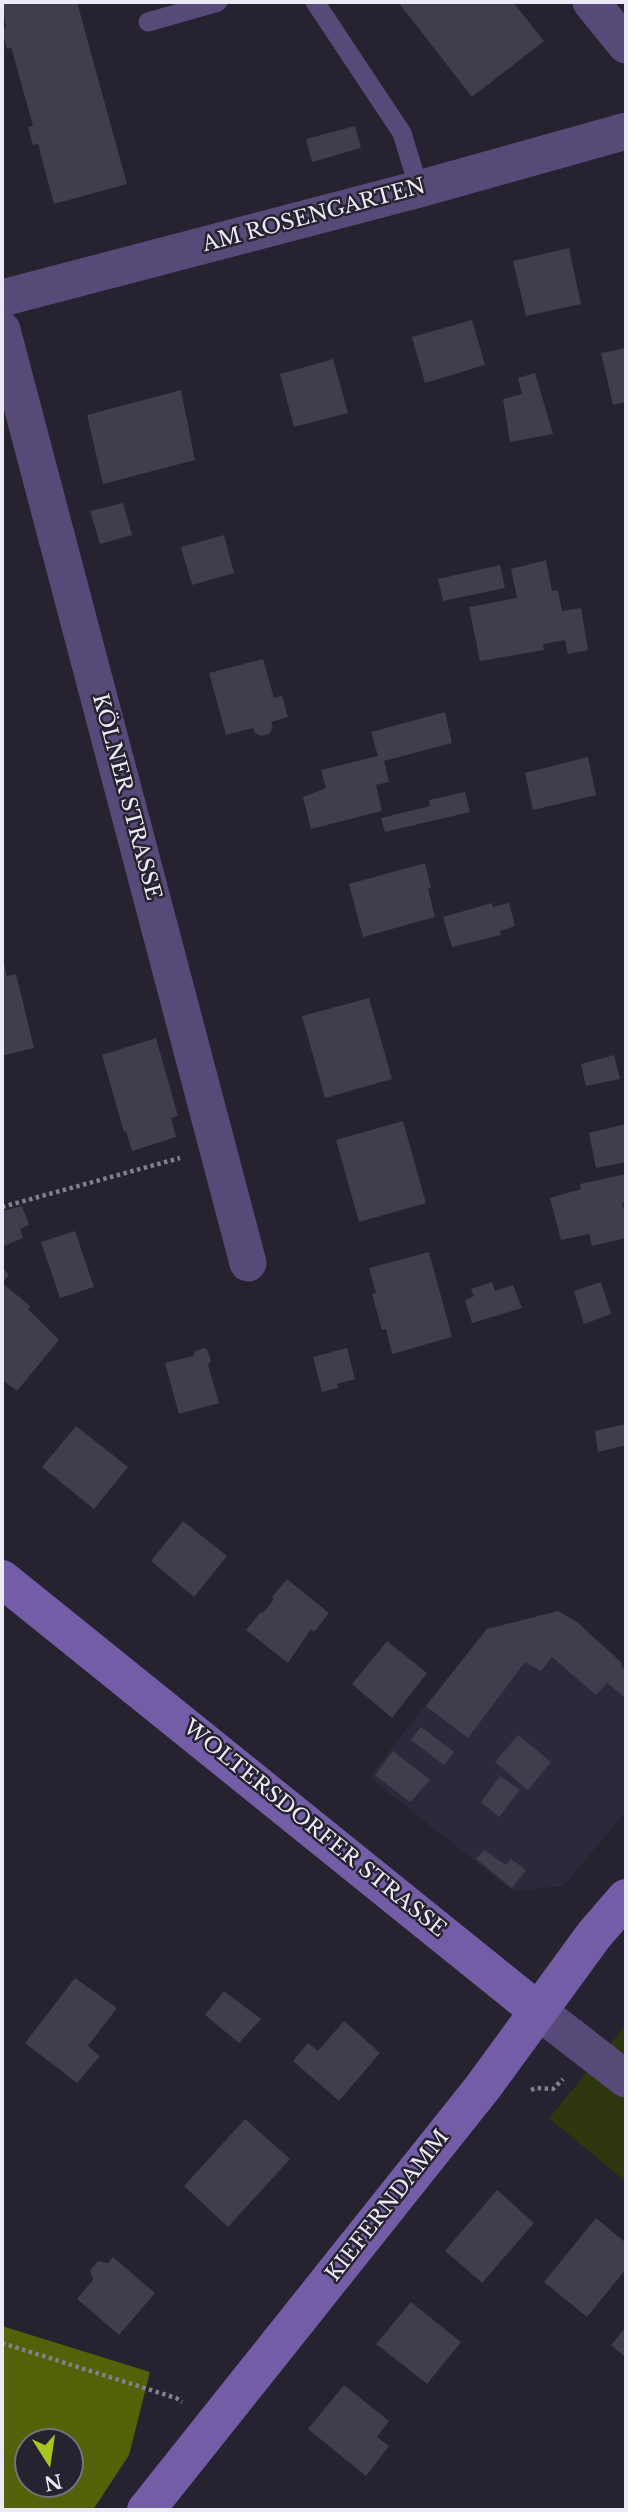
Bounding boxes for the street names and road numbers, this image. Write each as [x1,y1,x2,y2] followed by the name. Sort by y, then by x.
[200,174,428,258] street label: AM ROSENGARTEN
[86,691,166,903] street label: KÖLNER STRASSE
[178,1715,450,1943] street label: WOLTERSDORFER STRASSE
[321,2125,455,2287] street label: KIEFERNDAMM

